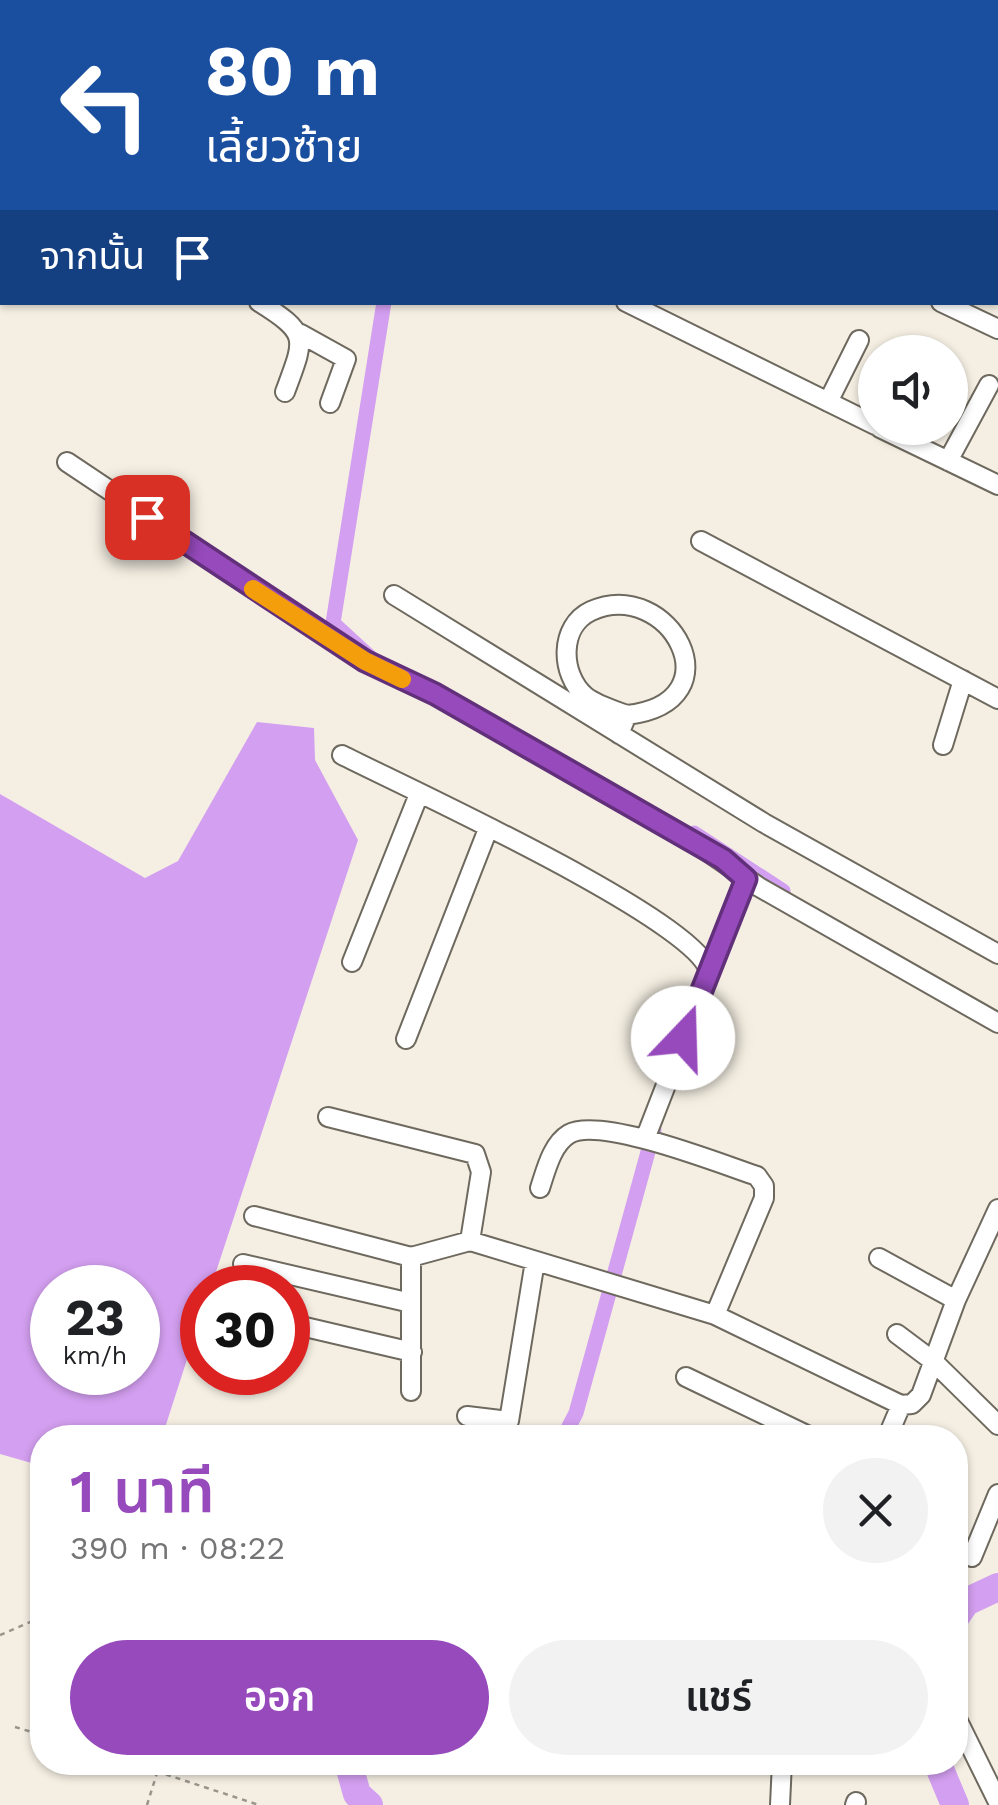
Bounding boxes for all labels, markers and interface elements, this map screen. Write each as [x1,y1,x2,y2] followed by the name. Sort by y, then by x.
[205,30,380,112] text: 80 m
[40,40,170,170] icon: left
[205,120,362,173] text: เลี้ยวซ้าย
[165,230,220,285] icon: arrive
[40,234,145,278] text: จากนั้น
[858,335,968,445] map controls
[858,335,968,445] button: sound
[105,475,190,560] pin
[120,490,175,545] icon: arrive
[631,986,735,1090] position arrow
[180,1265,310,1395] speed limit sign: 30
[65,1288,125,1347] text: 23
[63,1341,127,1370] text: km/h
[70,1456,215,1527] text: 1 นาที
[823,1458,928,1563] button: close
[70,1529,285,1567] text: 390 m · 08:22
[70,1640,489,1755] button: ออก
[509,1640,928,1755] button: แชร์

